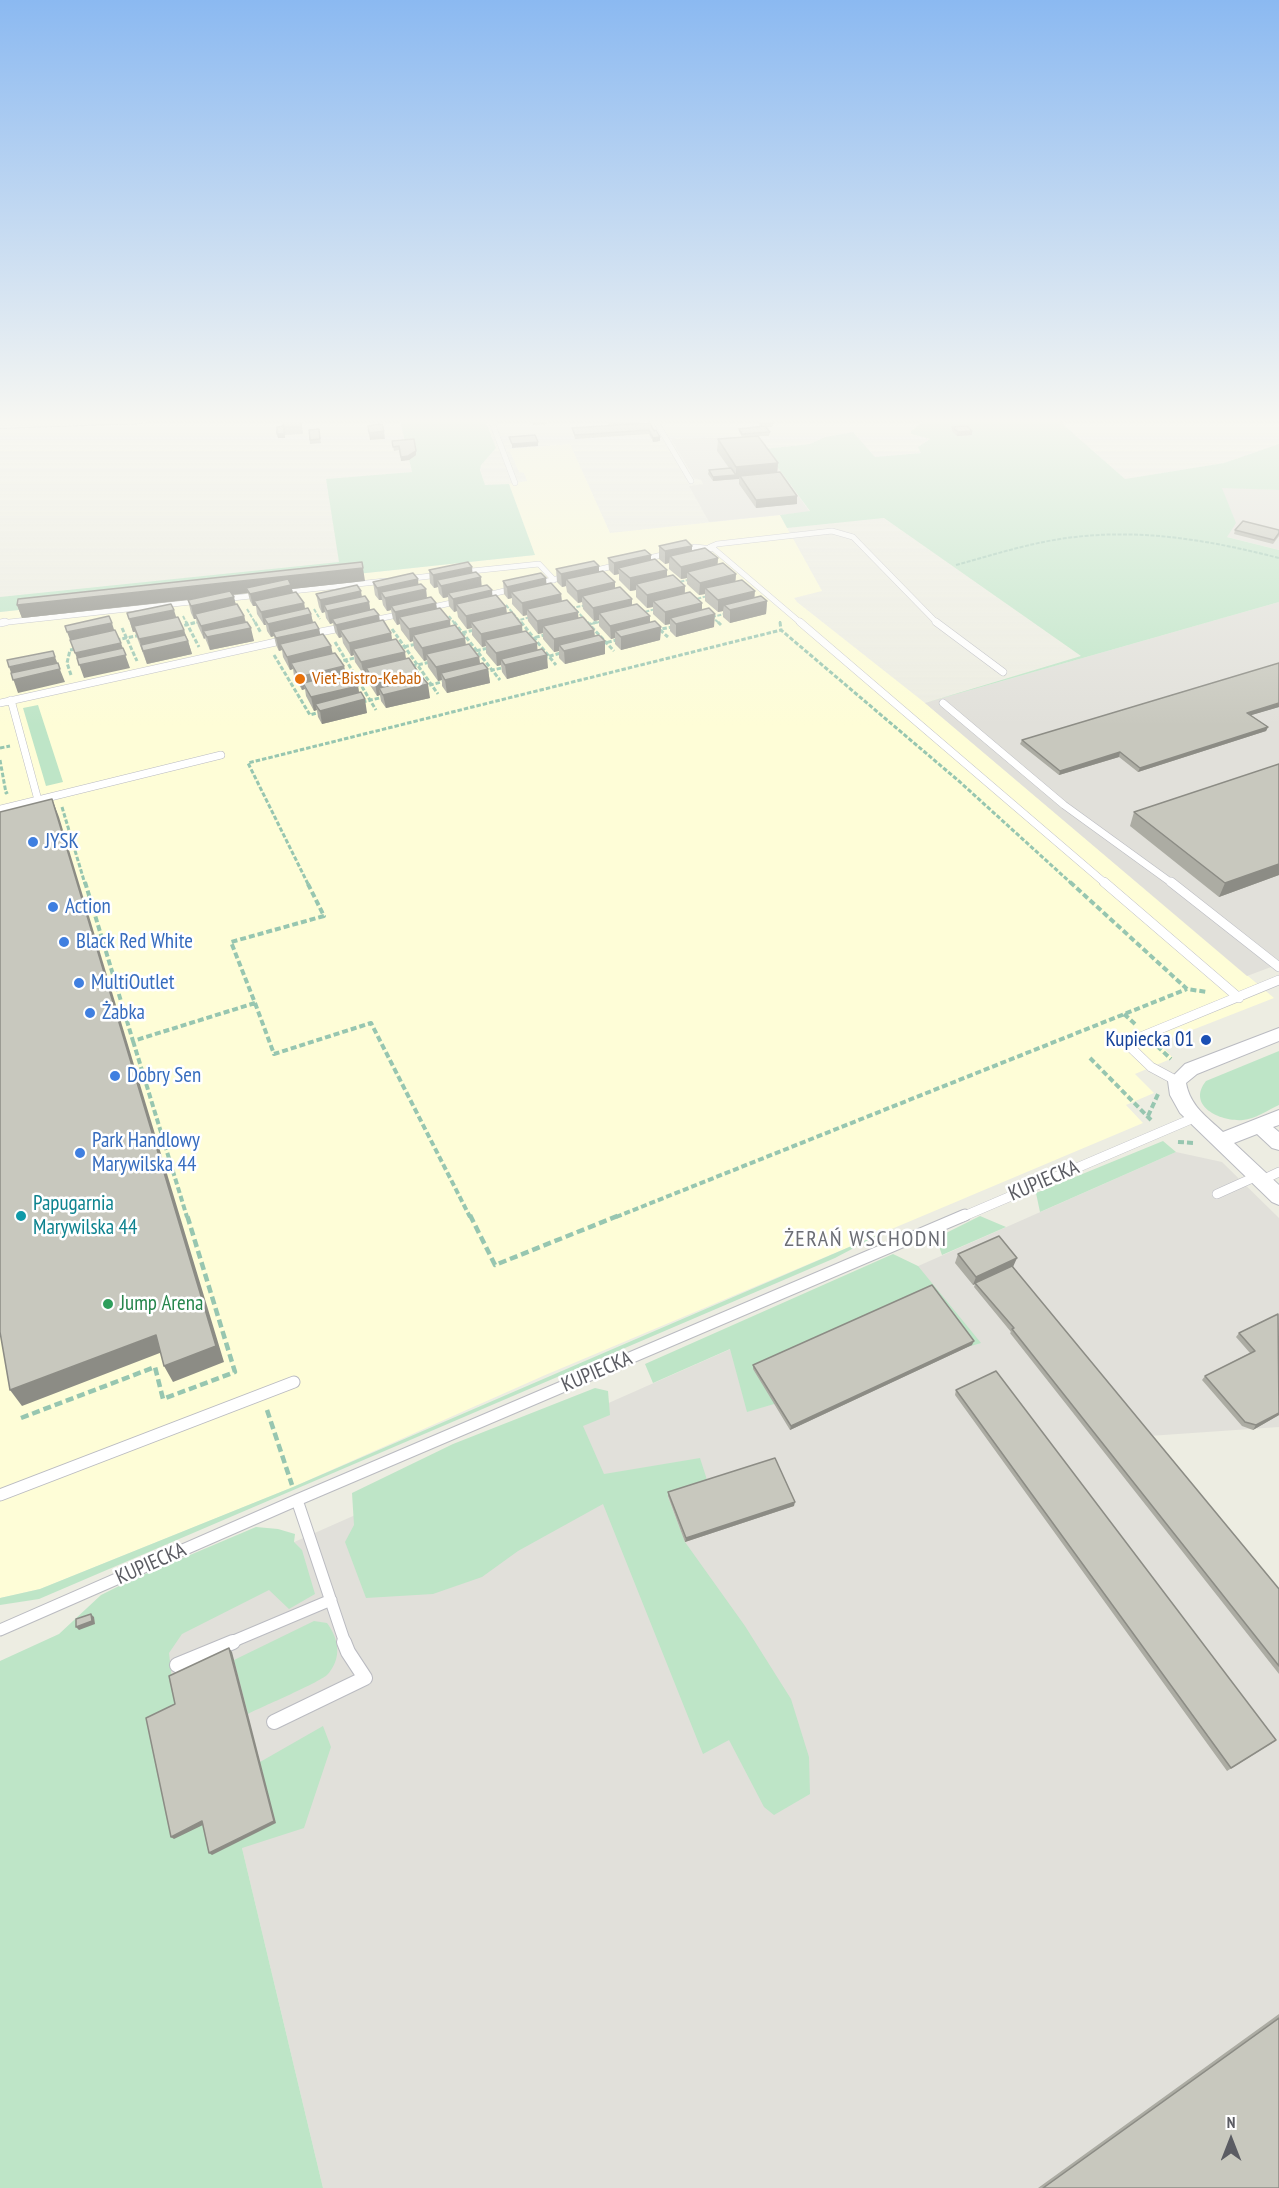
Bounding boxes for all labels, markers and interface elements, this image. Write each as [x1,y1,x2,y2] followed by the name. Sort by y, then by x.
[312,668,421,690] place label: Viet-Bistro-Kebab
[293,672,307,686] marker: Viet-Bistro-Kebab
[45,829,79,855] place label: JYSK
[26,835,40,849] marker: JYSK
[65,894,111,920] place label: Action
[46,900,60,914] marker: Action
[76,929,193,955] place label: Black Red White
[57,935,71,949] marker: Black Red White
[91,970,174,996] place label: MultiOutlet
[72,976,86,990] marker: MultiOutlet
[102,1000,145,1026] place label: Żabka
[83,1006,97,1020] marker: Żabka
[1105,1027,1194,1053] place label: Kupiecka 01
[1199,1033,1213,1047] marker: Kupiecka 01
[127,1063,201,1089] place label: Dobry Sen
[108,1069,122,1083] marker: Dobry Sen
[92,1128,200,1178] place label: Park Handlowy Marywilska 44
[73,1146,87,1160] marker: Park Handlowy Marywilska 44
[1005,1155,1083,1207] street label: KUPIECKA
[33,1191,137,1241] place label: Papugarnia Marywilska 44
[14,1209,28,1223] marker: Papugarnia Marywilska 44
[784,1227,948,1253] district label: ŻERAŃ WSCHODNI
[120,1291,203,1317] place label: Jump Arena
[101,1297,115,1311] marker: Jump Arena
[558,1346,636,1398] street label: KUPIECKA
[112,1537,190,1591] street label: KUPIECKA
[1201,2110,1261,2170] north arrow
[1227,2112,1235,2132] text: N

